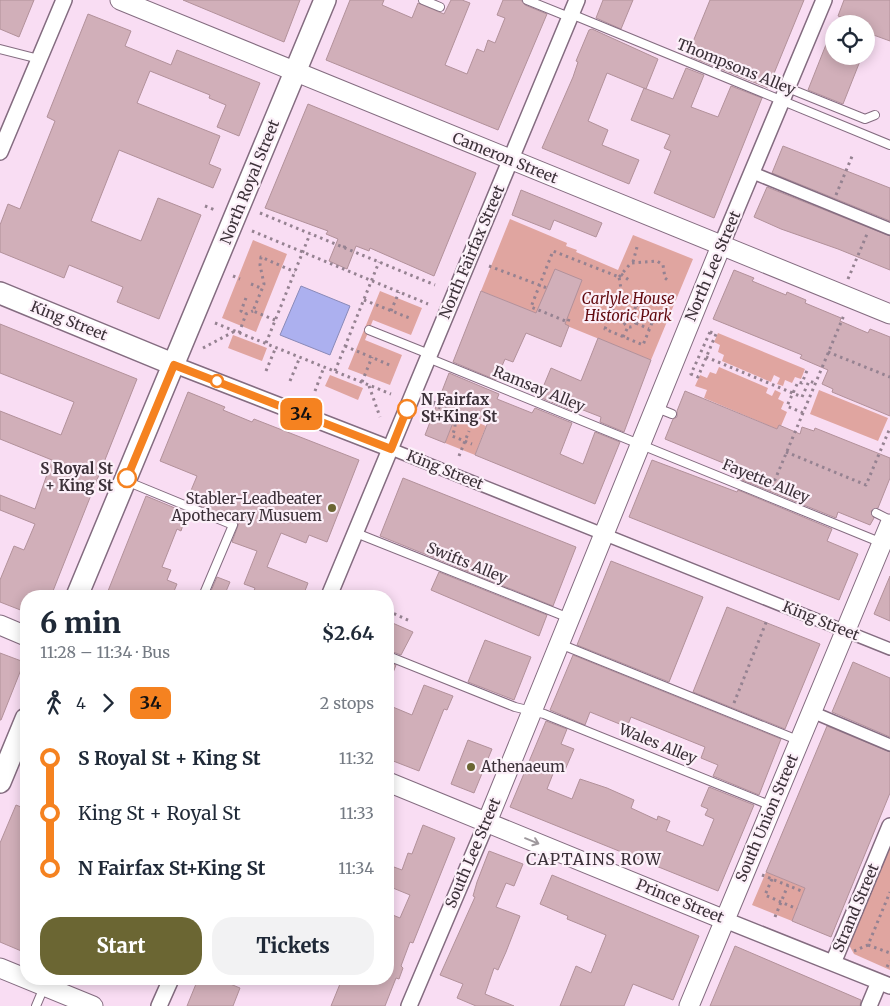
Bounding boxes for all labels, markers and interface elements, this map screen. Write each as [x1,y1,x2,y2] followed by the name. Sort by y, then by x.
[825,15,875,65] map controls
[825,15,875,65] button: locate
[674,34,799,99] street label: Thompsons Alley
[216,116,283,247] street label: North Royal Street
[450,128,561,187] street label: Cameron Street
[435,182,508,322] street label: North Fairfax Street
[681,208,744,324] street label: North Lee Street
[581,289,675,325] park label: Carlyle House Historic Park
[28,297,110,345] street label: King Street
[490,361,588,416] street label: Ramsay Alley
[210,374,224,388] unlabelled marker
[421,390,497,426] place label: N Fairfax St+King St
[278,398,324,430] line badge: 34
[397,399,417,419] marker: N Fairfax St+King St
[290,402,312,425] text: 34
[404,446,486,494] street label: King Street
[720,454,813,507] street label: Fayette Alley
[40,459,113,495] place label: S Royal St + King St
[117,468,137,488] marker: S Royal St + King St
[171,489,322,525] place label: Stabler-Leadbeater Apothecary Musuem
[326,502,338,514] marker: Stabler-Leadbeater Apothecary Musuem
[424,538,511,587] street label: Swifts Alley
[780,597,862,645] street label: King Street
[40,605,121,641] text: 6 min
[322,621,374,645] text: $2.64
[40,642,170,662] text: 11:28 – 11:34 · Bus
[40,689,68,717] icon: walk
[94,689,122,717] icon: forward
[140,691,161,714] text: 34
[76,693,86,713] text: 4
[320,693,374,713] text: 2 stops
[615,719,700,768] street label: Wales Alley
[78,746,261,770] text: S Royal St + King St
[339,748,374,768] text: 11:32
[731,751,802,885] street label: South Union Street
[480,757,565,776] place label: Athenaeum
[465,761,477,773] marker: Athenaeum
[441,795,504,911] street label: South Lee Street
[78,801,241,825] text: King St + Royal St
[339,803,374,823] text: 11:33
[524,836,539,846] one-way arrow
[526,849,662,869] district label: CAPTAINS ROW
[78,856,265,880] text: N Fairfax St+King St
[338,858,374,878] text: 11:34
[828,860,883,955] street label: Strand Street
[634,874,727,927] street label: Prince Street
[40,917,202,975] button: Start
[212,917,374,975] button: Tickets

